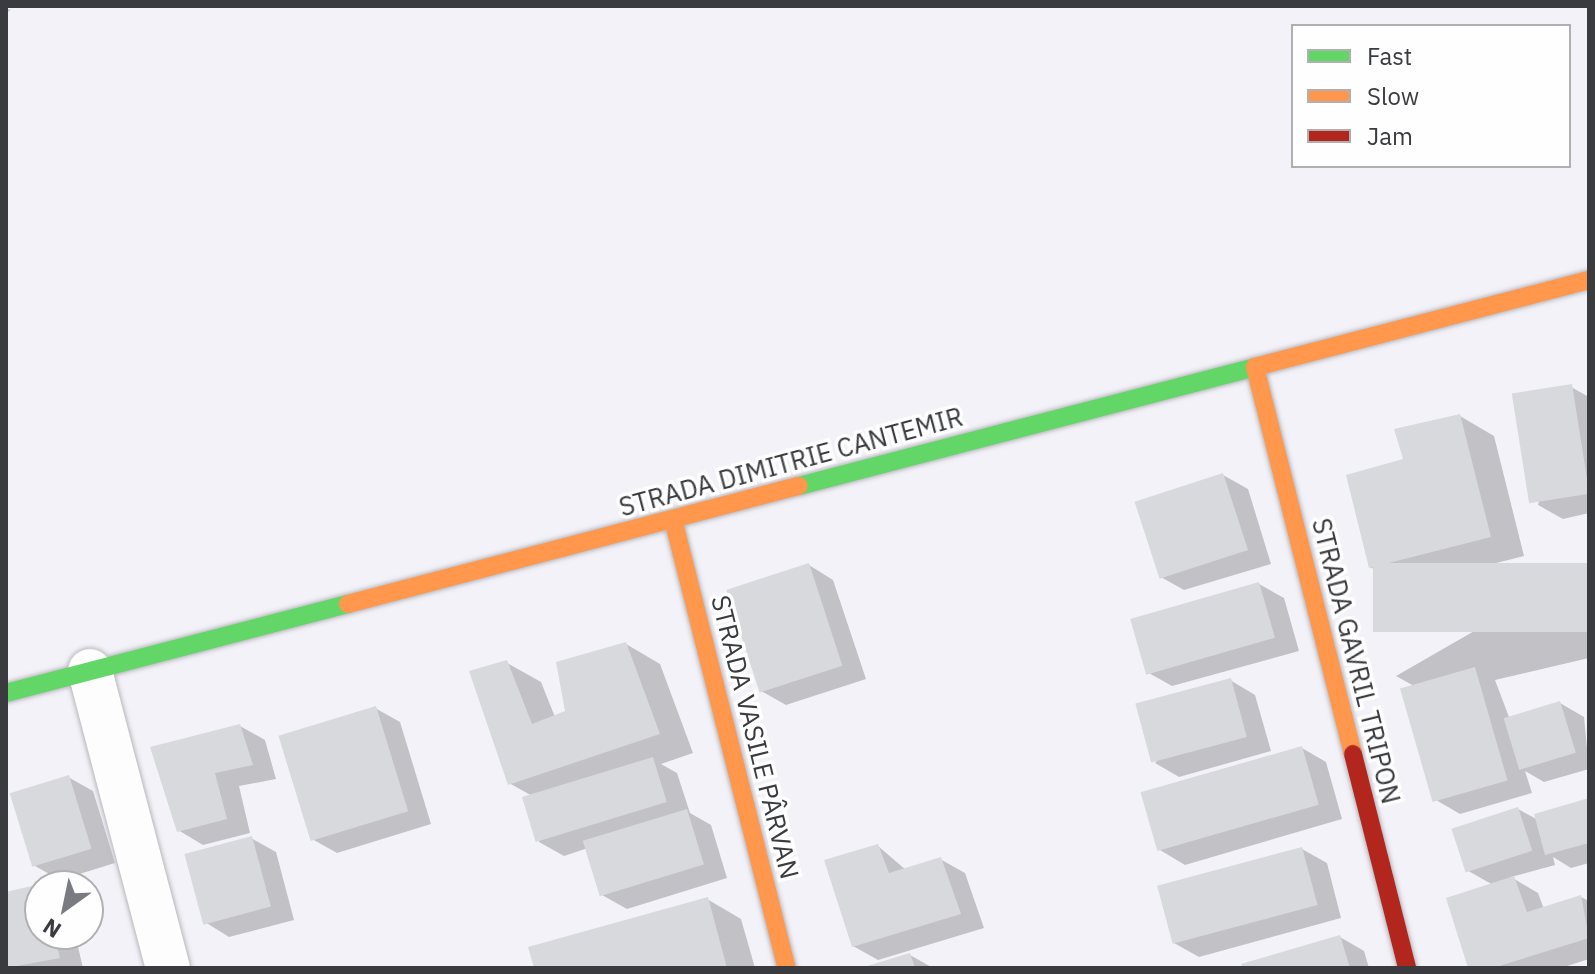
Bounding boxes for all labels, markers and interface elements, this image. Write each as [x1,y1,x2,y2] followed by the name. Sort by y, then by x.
[1291,24,1571,168] legend
[1367,40,1412,72] text: Fast
[1367,80,1419,112] text: Slow
[1367,120,1413,152] text: Jam
[616,401,966,523] street label: STRADA DIMITRIE CANTEMIR
[1305,515,1407,807] street label: STRADA GAVRIL TRIPON
[705,592,805,882] street label: STRADA VASILE PÂRVAN
[24,870,104,950] north arrow
[37,912,66,945] text: N

